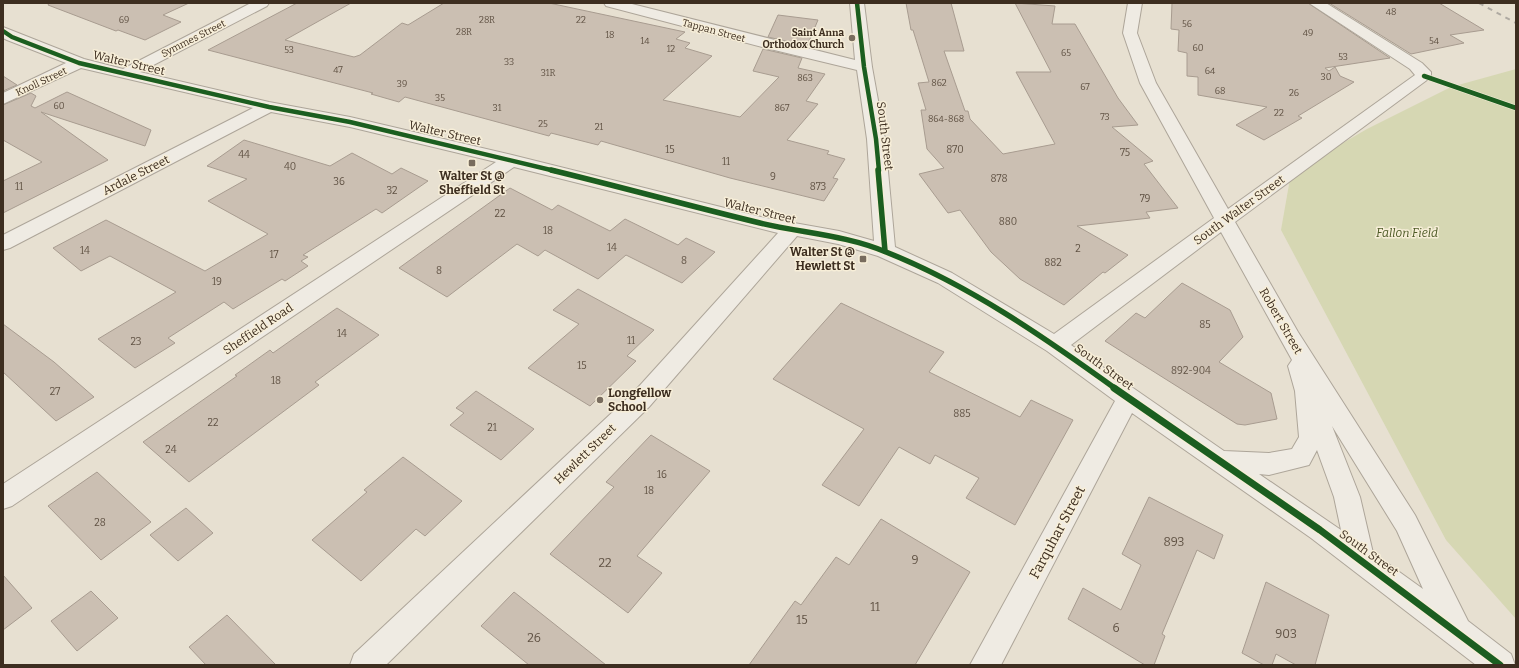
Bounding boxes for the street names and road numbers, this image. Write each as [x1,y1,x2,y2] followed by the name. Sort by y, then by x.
[159,17,228,60] street label: Symmes Street
[681,17,747,45] street label: Tappan Street
[92,48,167,78] street label: Walter Street
[14,65,69,99] street label: Knoll Street
[874,101,896,172] street label: South Street
[408,118,483,148] street label: Walter Street
[100,152,172,198] street label: Ardale Street
[1191,172,1288,248] street label: South Walter Street
[723,195,798,227] street label: Walter Street
[1256,285,1306,357] street label: Robert Street
[220,300,296,358] street label: Sheffield Road
[1072,341,1137,393] street label: South Street
[551,421,619,487] street label: Hewlett Street
[1026,483,1089,582] street label: Farquhar Street
[1337,527,1402,579] street label: South Street

